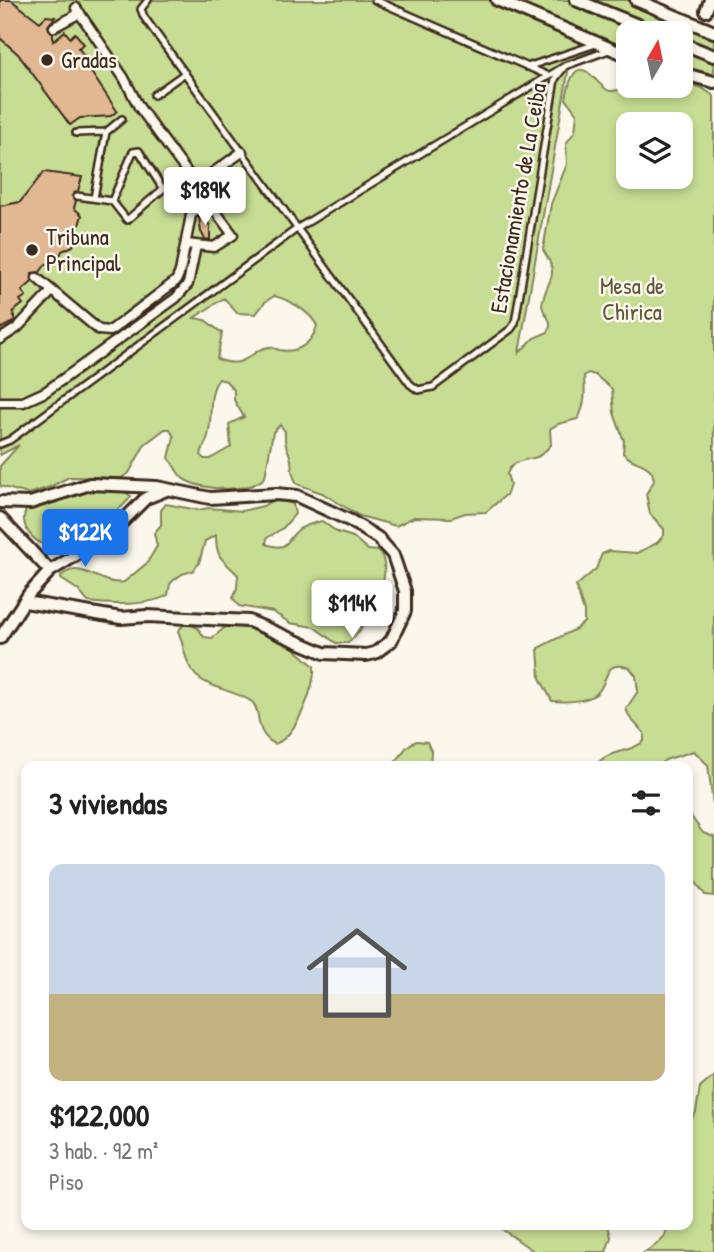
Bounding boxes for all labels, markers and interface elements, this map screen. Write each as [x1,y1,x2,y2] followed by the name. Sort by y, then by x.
[616,21,693,98] north arrow
[616,21,693,189] map controls
[61,44,117,75] place label: Gradas
[39,52,55,68] marker: Gradas
[482,80,553,315] street label: Estacionamiento de La Ceiba
[616,112,693,189] button: layers
[156,168,254,227] pin: $189K
[180,174,230,205] text: $189K
[46,221,121,278] place label: Tribuna Principal
[24,242,40,258] marker: Tribuna Principal
[600,270,664,327] park label: Mesa de Chirica
[36,510,134,569] pin: $122K
[58,516,112,547] text: $122K
[303,580,401,640] pin: $114K
[327,587,377,618] text: $114K
[49,783,167,823] text: 3 viviendas
[627,784,665,822] icon: filters
[294,910,420,1036] icon: home
[49,1095,150,1135] text: $122,000
[49,1135,158,1166] text: 3 hab. · 92 m²
[49,1166,83,1197] text: Piso

